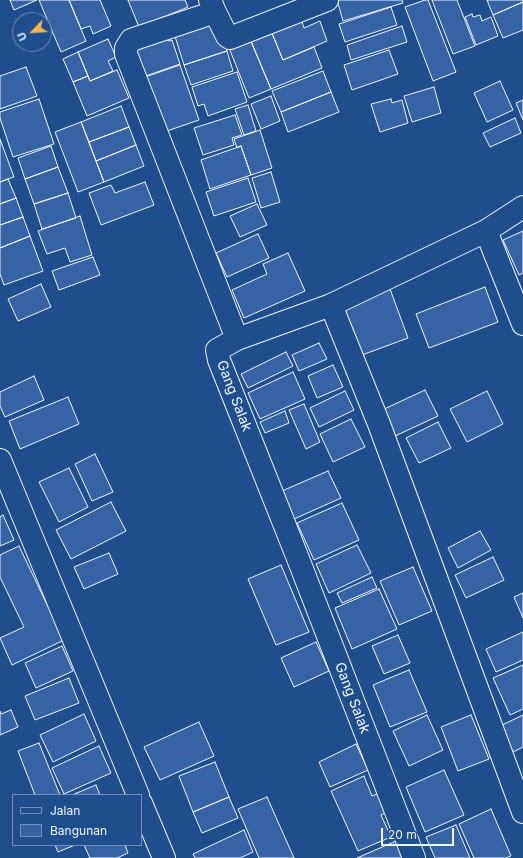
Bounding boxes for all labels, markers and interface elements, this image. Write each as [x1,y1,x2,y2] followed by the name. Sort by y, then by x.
[12,12,52,52] north arrow
[14,30,30,43] text: U
[213,358,255,434] street label: Gang Salak
[331,660,373,736] street label: Gang Salak
[12,794,142,846] legend
[50,803,80,818] text: Jalan
[383,820,456,846] scale bar
[50,823,107,838] text: Bangunan
[388,827,417,842] text: 20 m

